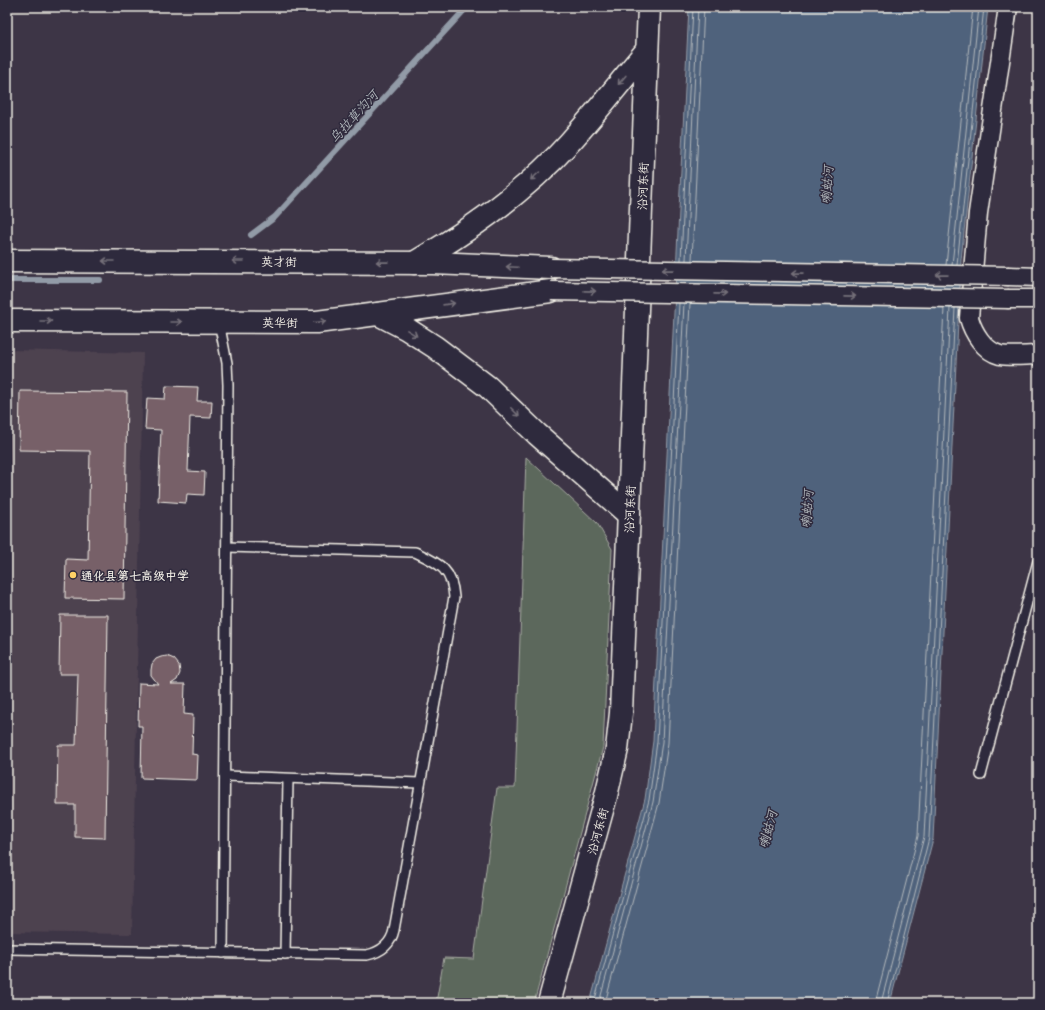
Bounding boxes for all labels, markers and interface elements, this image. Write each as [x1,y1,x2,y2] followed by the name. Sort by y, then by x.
[618,74,627,85] one-way arrow
[325,85,382,146] water label: 乌拉草沟河
[633,162,651,210] street label: 沿河东街
[816,163,836,205] water label: 喇蛄河
[530,172,541,181] one-way arrow
[261,253,297,269] street label: 英才街
[102,257,115,265] one-way arrow
[232,257,245,265] one-way arrow
[376,258,389,266] one-way arrow
[506,263,519,270] one-way arrow
[662,266,675,274] one-way arrow
[792,269,805,277] one-way arrow
[936,271,949,279] one-way arrow
[583,287,596,295] one-way arrow
[713,290,726,297] one-way arrow
[843,292,856,300] one-way arrow
[442,300,455,308] one-way arrow
[262,314,298,330] street label: 英华街
[39,317,52,325] one-way arrow
[169,318,182,326] one-way arrow
[313,318,326,325] one-way arrow
[406,329,418,337] one-way arrow
[510,407,520,416] one-way arrow
[620,485,638,533] street label: 沿河东街
[796,487,816,529] water label: 喇蛄河
[81,567,189,583] place label: 通化县第七高级中学
[68,570,78,580] marker: 通化县第七高级中学
[583,806,611,856] street label: 沿河东街
[754,806,780,850] water label: 喇蛄河

